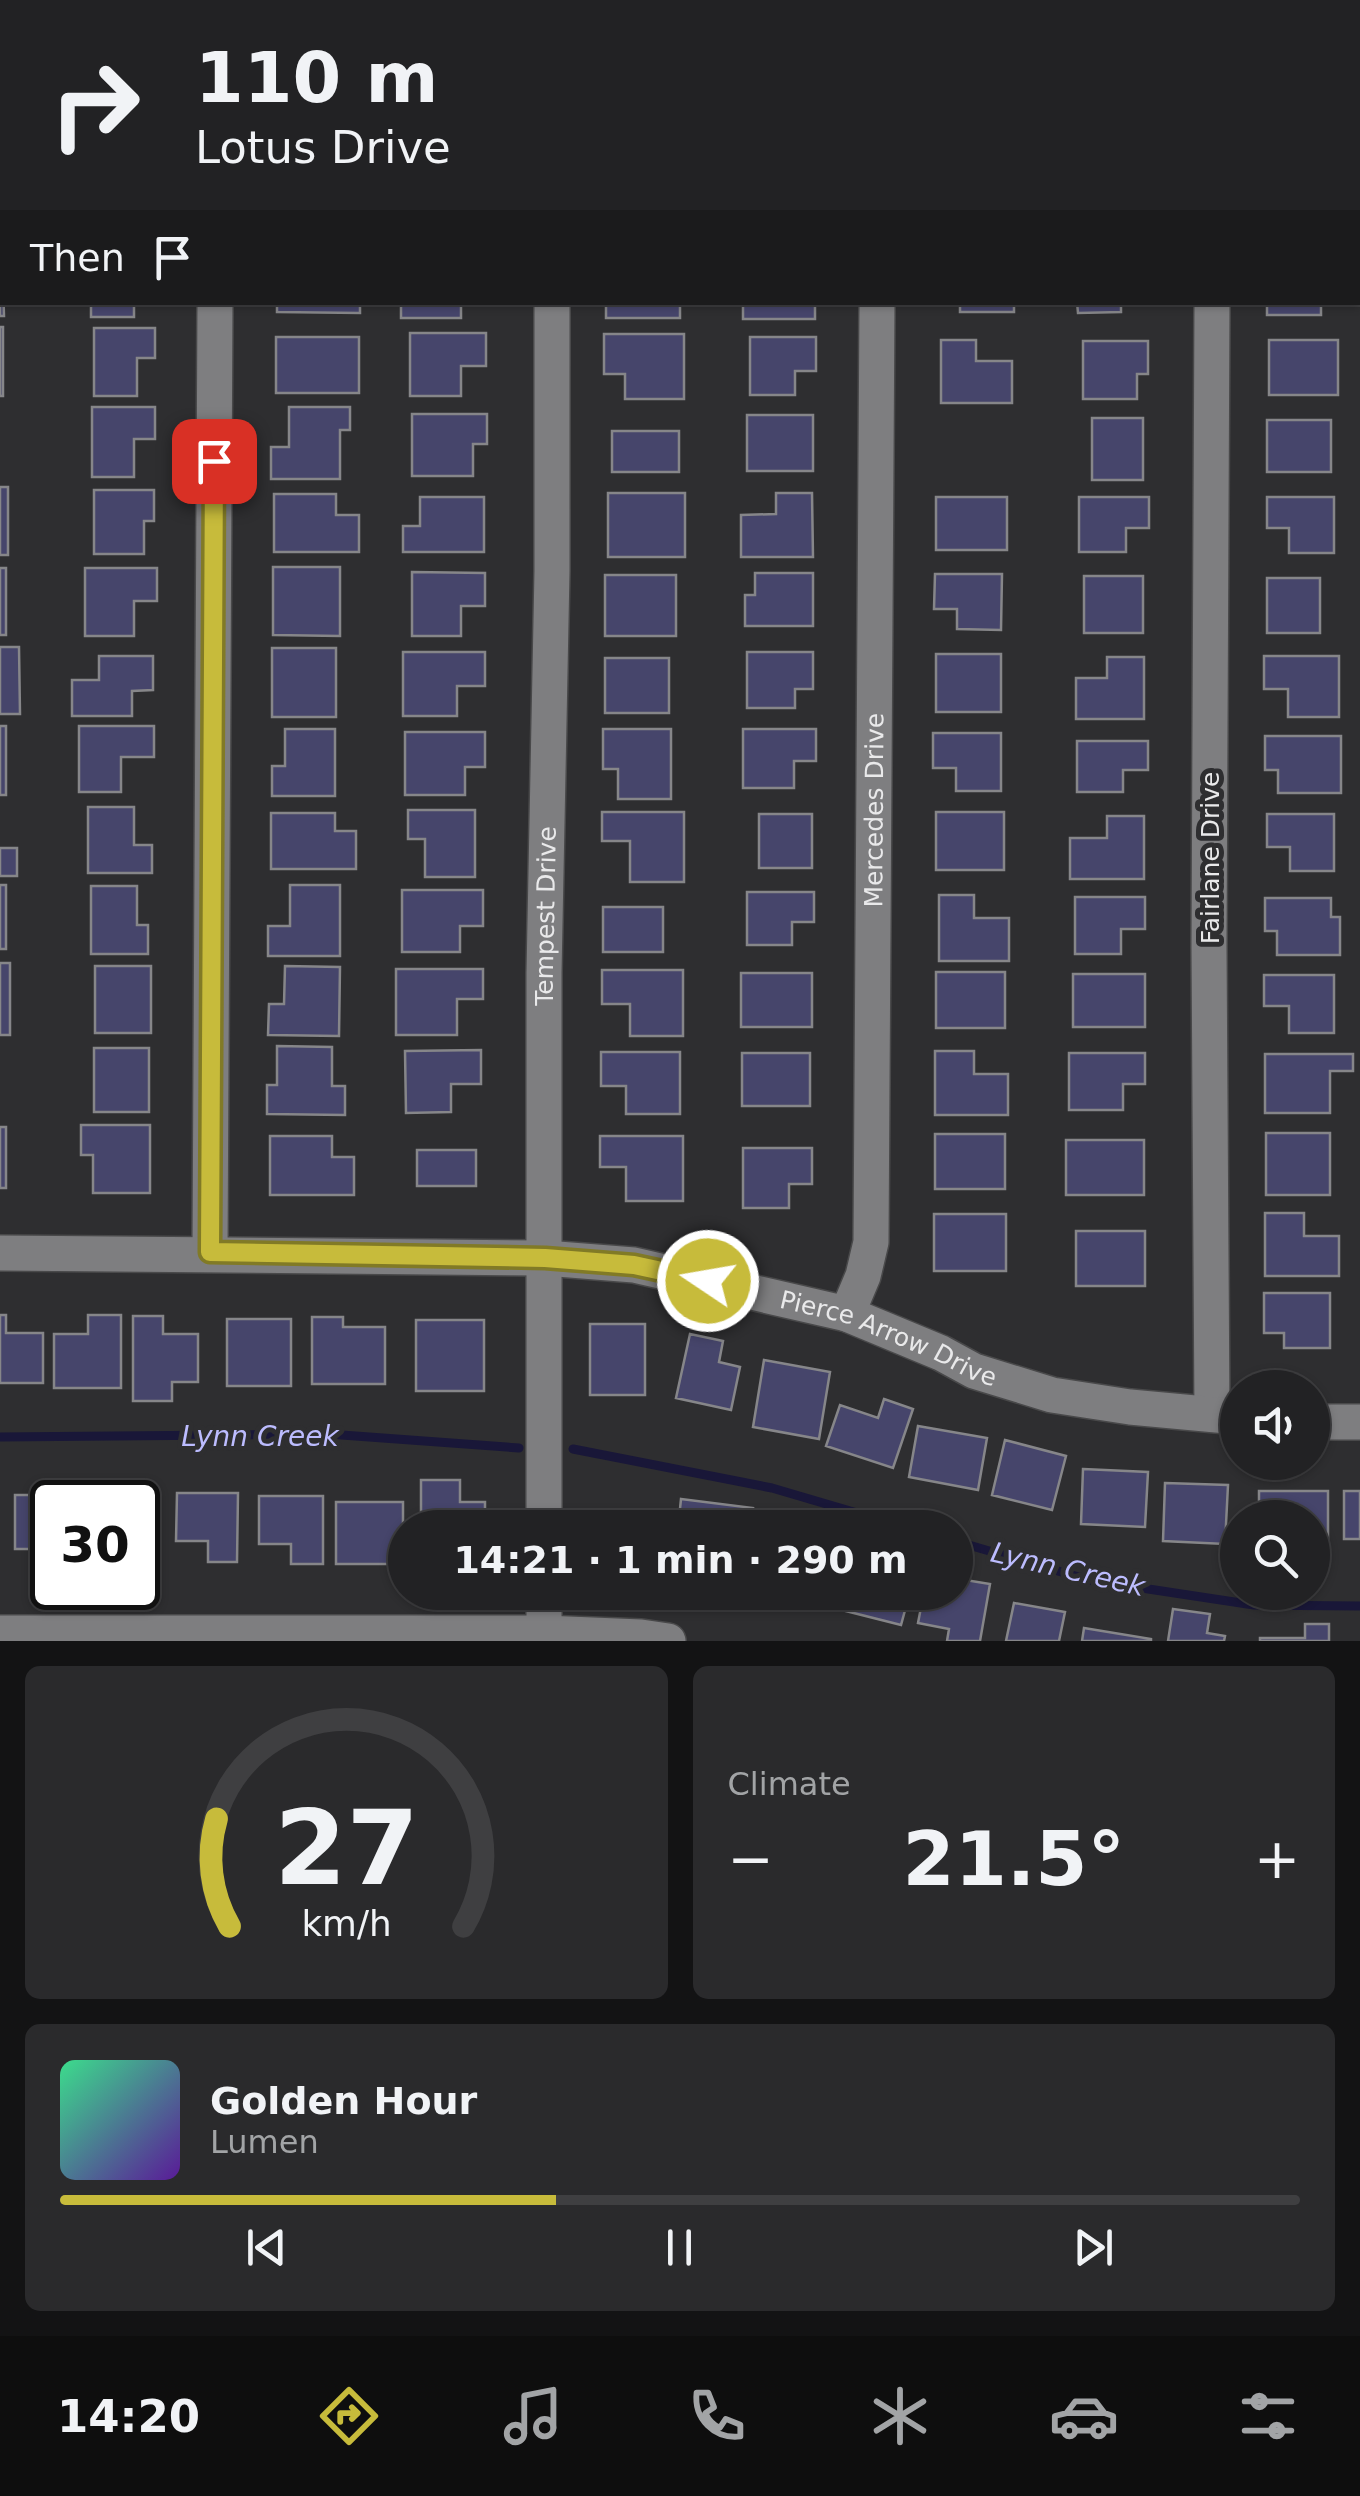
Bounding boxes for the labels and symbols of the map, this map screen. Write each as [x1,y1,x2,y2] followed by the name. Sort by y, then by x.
[172,419,257,504] pin
[859,713,889,908] street label: Mercedes Drive
[1196,772,1225,944] street label: Fairlane Drive
[530,826,562,1007] street label: Tempest Drive
[656,1229,760,1333] position arrow
[777,1285,1000,1392] street label: Pierce Arrow Drive
[181,1420,340,1453] water label: Lynn Creek
[30,1480,160,1610] speed limit sign: 30
[988,1536,1150,1604] water label: Lynn Creek

